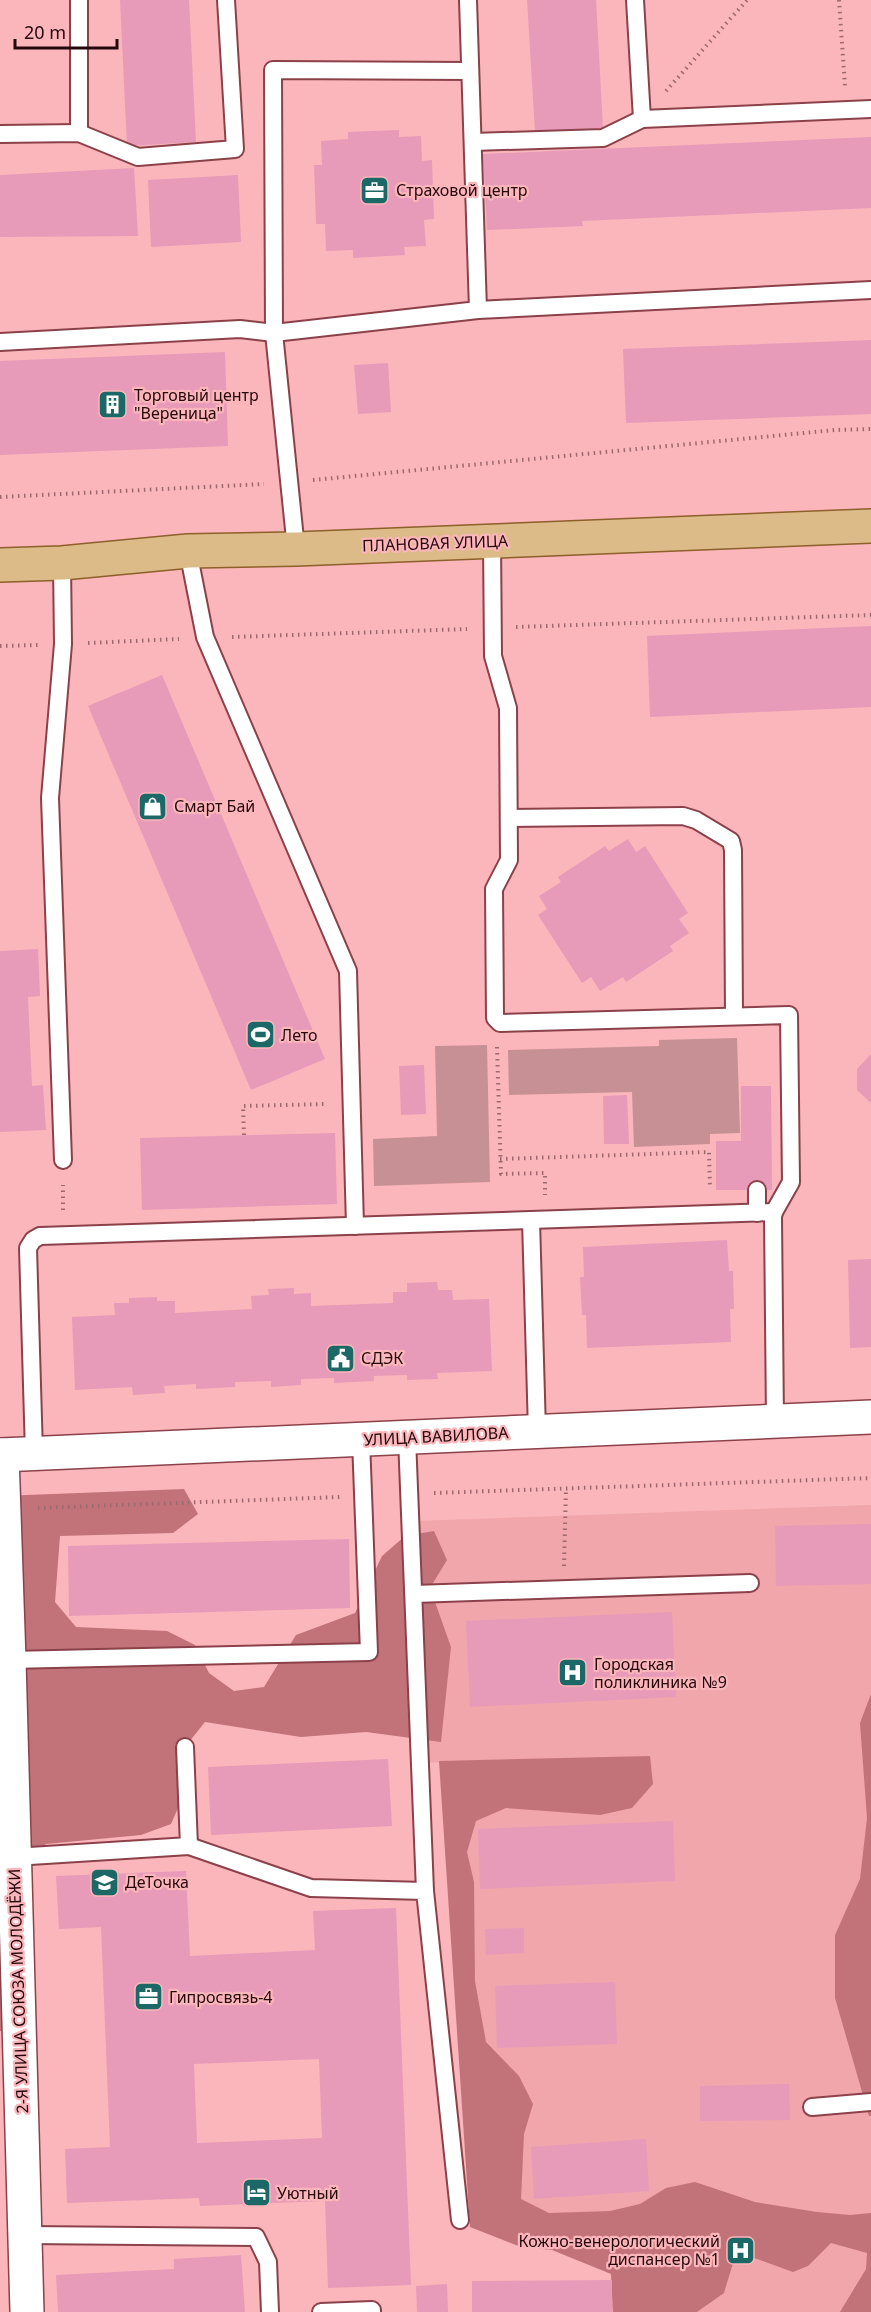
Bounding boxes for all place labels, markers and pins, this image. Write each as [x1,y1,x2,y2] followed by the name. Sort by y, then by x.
[359,174,391,206] office icon: Страховой центр
[396,179,528,201] place label: Страховой центр
[134,384,259,424] place label: Торговый центр "Вереница"
[97,388,129,420] building icon: Торговый центр "Вереница"
[137,790,169,822] shop icon: Смарт Бай
[174,795,255,817] place label: Смарт Бай
[244,1019,276,1051] sports icon: Лето
[281,1024,318,1046] place label: Лето
[324,1342,356,1374] public building icon: СДЭК
[361,1347,403,1369] place label: СДЭК
[594,1653,727,1693] place label: Городская поликлиника №9
[557,1657,589,1689] hospital icon: Городская поликлиника №9
[88,1866,120,1898] school or university icon: ДеТочка
[125,1871,189,1893] place label: ДеТочка
[132,1981,164,2013] office icon: Гипросвязь-4
[169,1986,273,2008] place label: Гипросвязь-4
[240,2177,272,2209] hotel icon: Уютный
[277,2182,339,2204] place label: Уютный
[518,2230,720,2270] place label: Кожно-венерологический диспансер №1
[725,2234,757,2266] hospital icon: Кожно-венерологический диспансер №1

